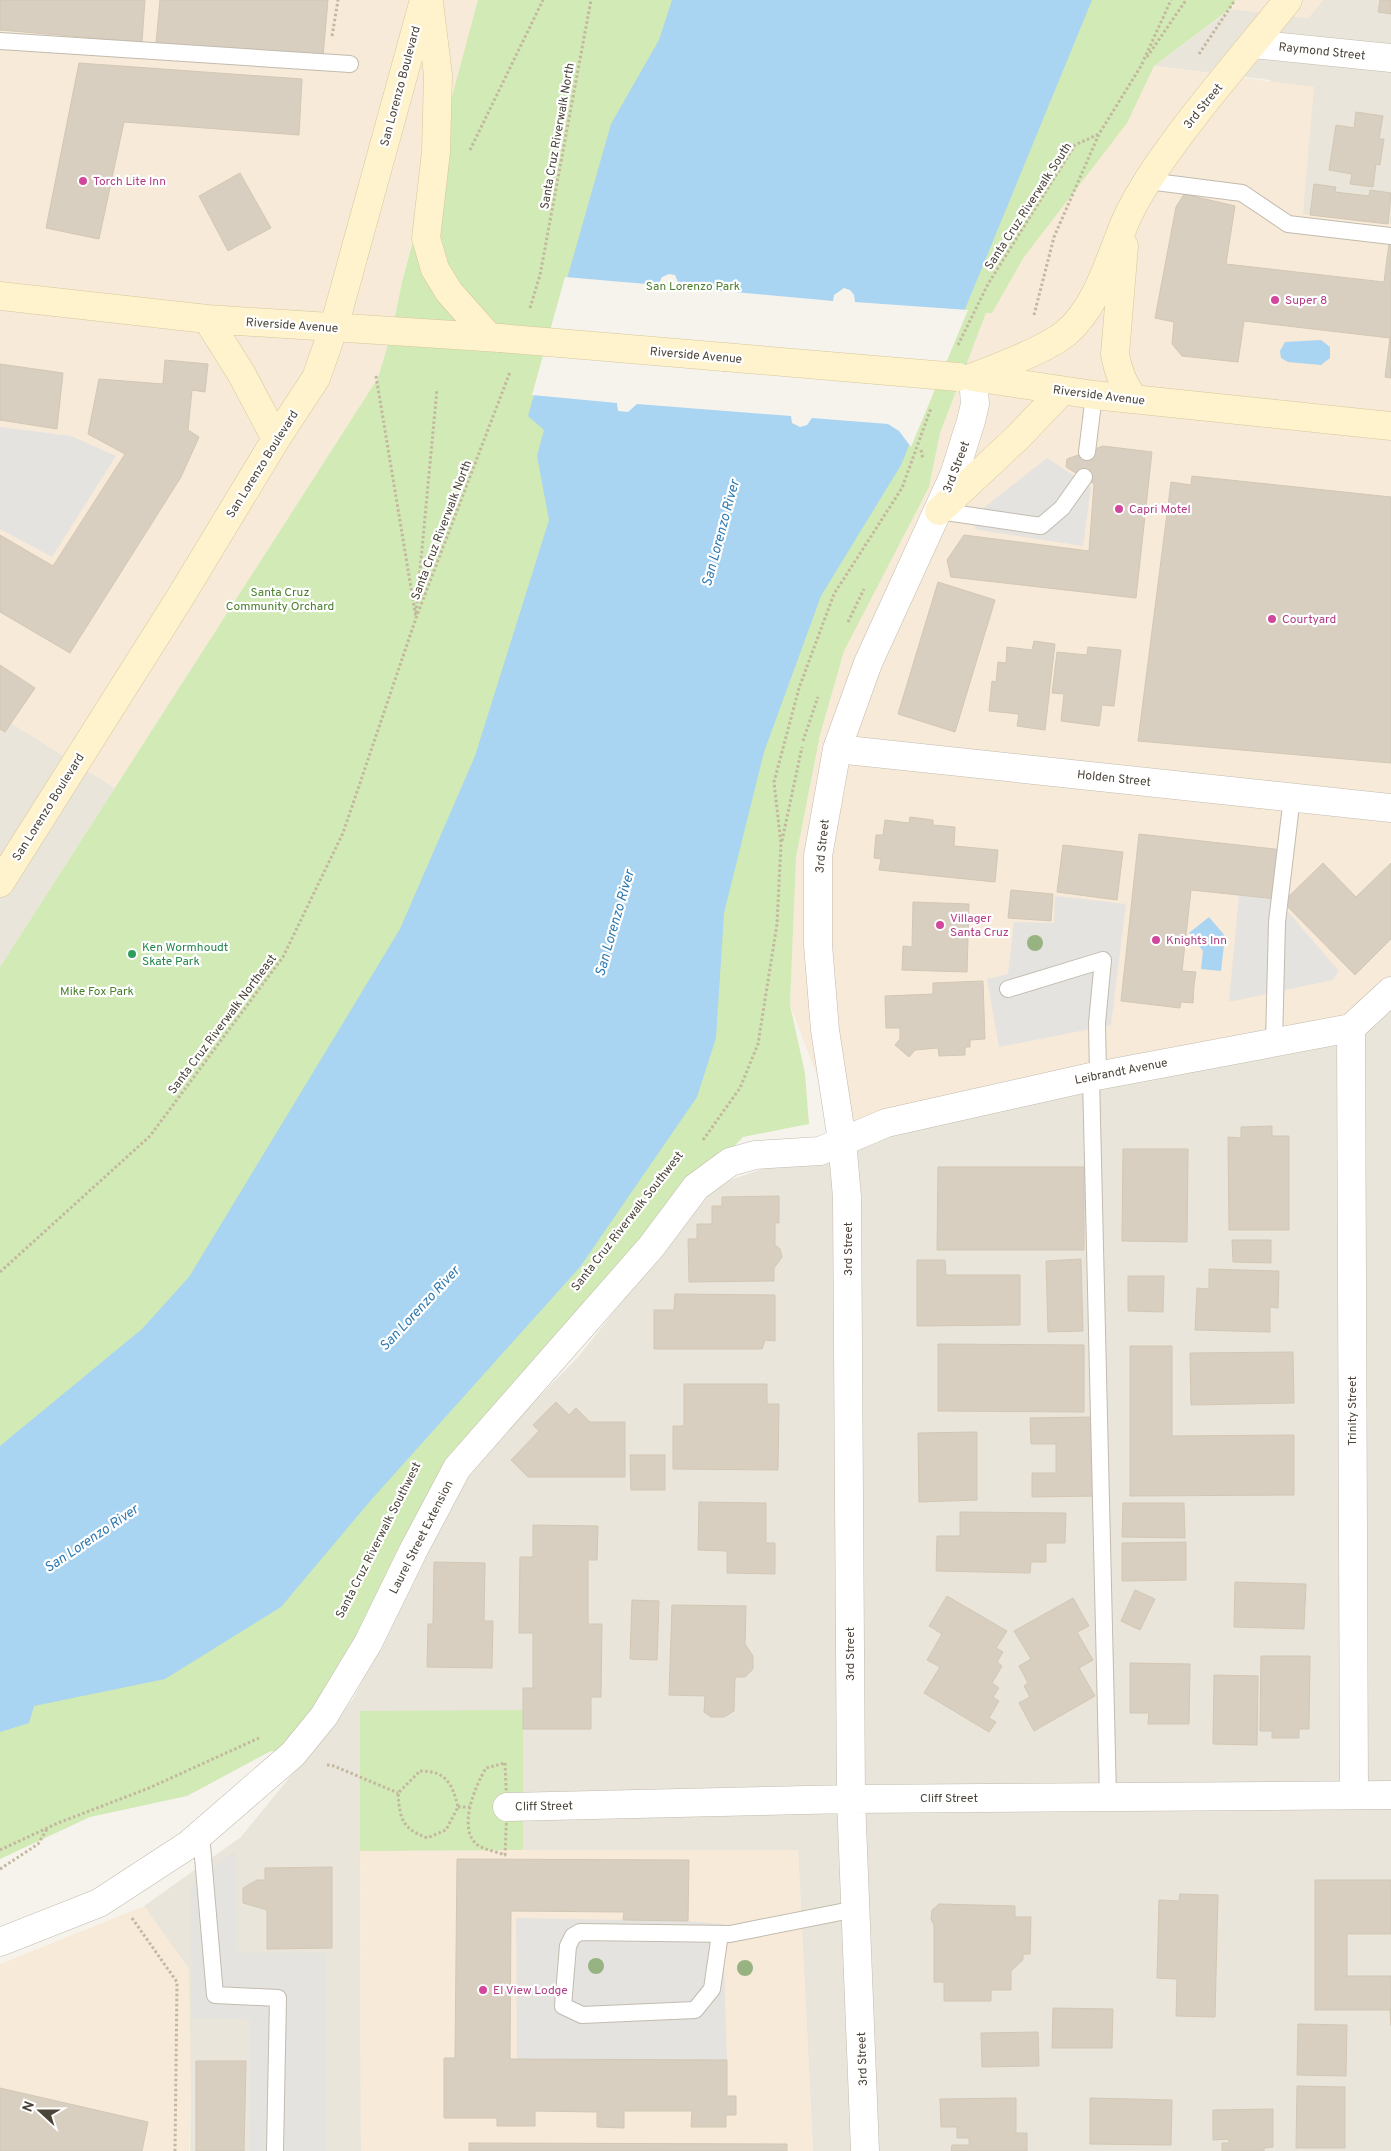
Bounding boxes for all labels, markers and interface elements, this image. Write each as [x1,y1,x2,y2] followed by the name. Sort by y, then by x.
[377,24,425,148] street label: San Lorenzo Boulevard
[1278,39,1366,65] street label: Raymond Street
[537,62,579,211] street label: Santa Cruz Riverwalk North
[1180,81,1227,133] street label: 3rd Street
[982,140,1076,273] street label: Santa Cruz Riverwalk South
[93,174,166,190] place label: Torch Lite Inn
[77,175,89,187] marker: Torch Lite Inn
[646,279,740,295] park label: San Lorenzo Park
[1285,293,1327,309] place label: Super 8
[1269,294,1281,306] marker: Super 8
[245,315,339,337] street label: Riverside Avenue
[649,344,743,368] street label: Riverside Avenue
[1052,382,1146,410] street label: Riverside Avenue
[223,408,302,521] street label: San Lorenzo Boulevard
[940,439,974,496] street label: 3rd Street
[408,458,476,602] street label: Santa Cruz Riverwalk North
[699,477,744,589] water label: San Lorenzo River
[1129,502,1191,518] place label: Capri Motel
[1113,503,1125,515] marker: Capri Motel
[226,585,334,615] park label: Santa Cruz Community Orchard
[1282,612,1336,628] place label: Courtyard
[1266,613,1278,625] marker: Courtyard
[9,751,88,864] street label: San Lorenzo Boulevard
[1076,767,1152,791] street label: Holden Street
[812,818,834,874] street label: 3rd Street
[592,867,639,979] water label: San Lorenzo River
[950,911,1009,941] place label: Villager Santa Cruz
[934,919,946,931] marker: Villager Santa Cruz
[1166,933,1227,949] place label: Knights Inn
[1150,934,1162,946] marker: Knights Inn
[142,940,228,970] place label: Ken Wormhoudt Skate Park
[126,948,138,960] marker: Ken Wormhoudt Skate Park
[165,951,281,1098] street label: Santa Cruz Riverwalk Northeast
[60,984,134,1000] park label: Mike Fox Park
[1073,1055,1169,1089] street label: Leibrandt Avenue
[568,1148,687,1295] street label: Santa Cruz Riverwalk Southwest
[841,1222,857,1276] street label: 3rd Street
[376,1262,465,1355] water label: San Lorenzo River
[1345,1376,1361,1446] street label: Trinity Street
[332,1460,425,1621] street label: Santa Cruz Riverwalk Southwest
[386,1478,458,1597] street label: Laurel Street Extension
[42,1501,143,1577] water label: San Lorenzo River
[843,1627,859,1681] street label: 3rd Street
[920,1791,978,1807] street label: Cliff Street
[515,1798,573,1816] street label: Cliff Street
[493,1983,568,1999] place label: El View Lodge
[477,1984,489,1996] marker: El View Lodge
[854,2032,872,2086] street label: 3rd Street
[15,2086,65,2136] north arrow
[20,2099,39,2115] text: N

